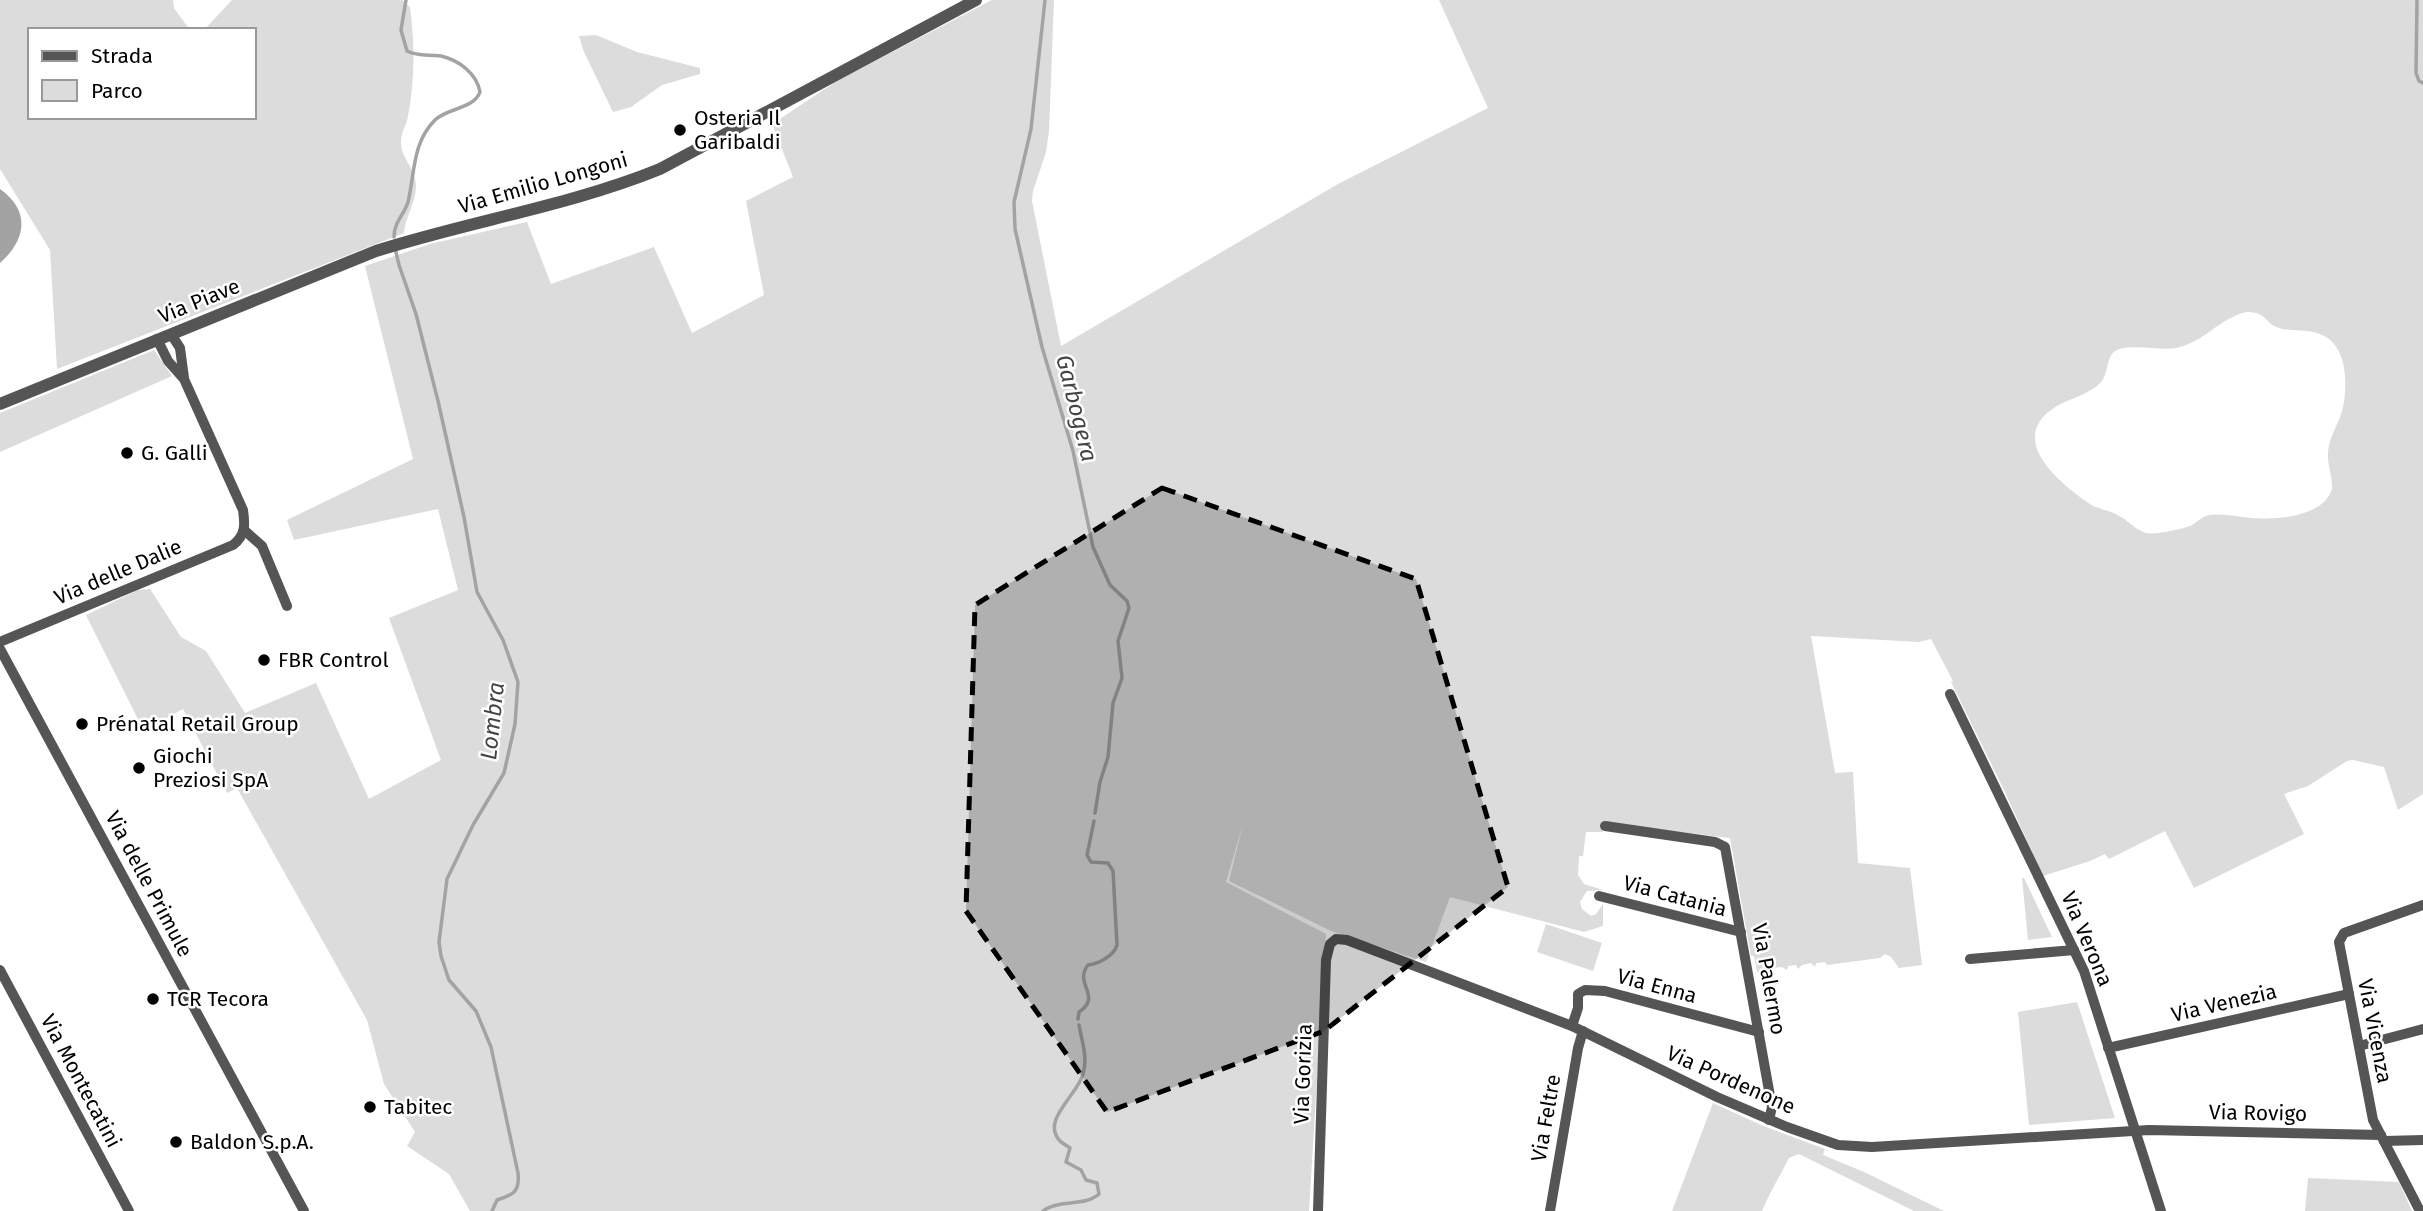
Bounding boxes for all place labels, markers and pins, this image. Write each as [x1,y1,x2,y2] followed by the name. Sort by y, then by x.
[694,105,781,155] place label: Osteria Il Garibaldi
[672,122,688,138] marker: Osteria Il Garibaldi
[141,440,208,466] place label: G. Galli
[119,445,135,461] marker: G. Galli
[278,647,389,673] place label: FBR Control
[256,652,272,668] marker: FBR Control
[96,711,299,737] place label: Prénatal Retail Group
[74,716,90,732] marker: Prénatal Retail Group
[153,743,268,793] place label: Giochi Preziosi SpA
[131,760,147,776] marker: Giochi Preziosi SpA
[167,986,269,1012] place label: TCR Tecora
[145,991,161,1007] marker: TCR Tecora
[384,1094,452,1120] place label: Tabitec
[362,1099,378,1115] marker: Tabitec
[190,1129,314,1155] place label: Baldon S.p.A.
[168,1134,184,1150] marker: Baldon S.p.A.

